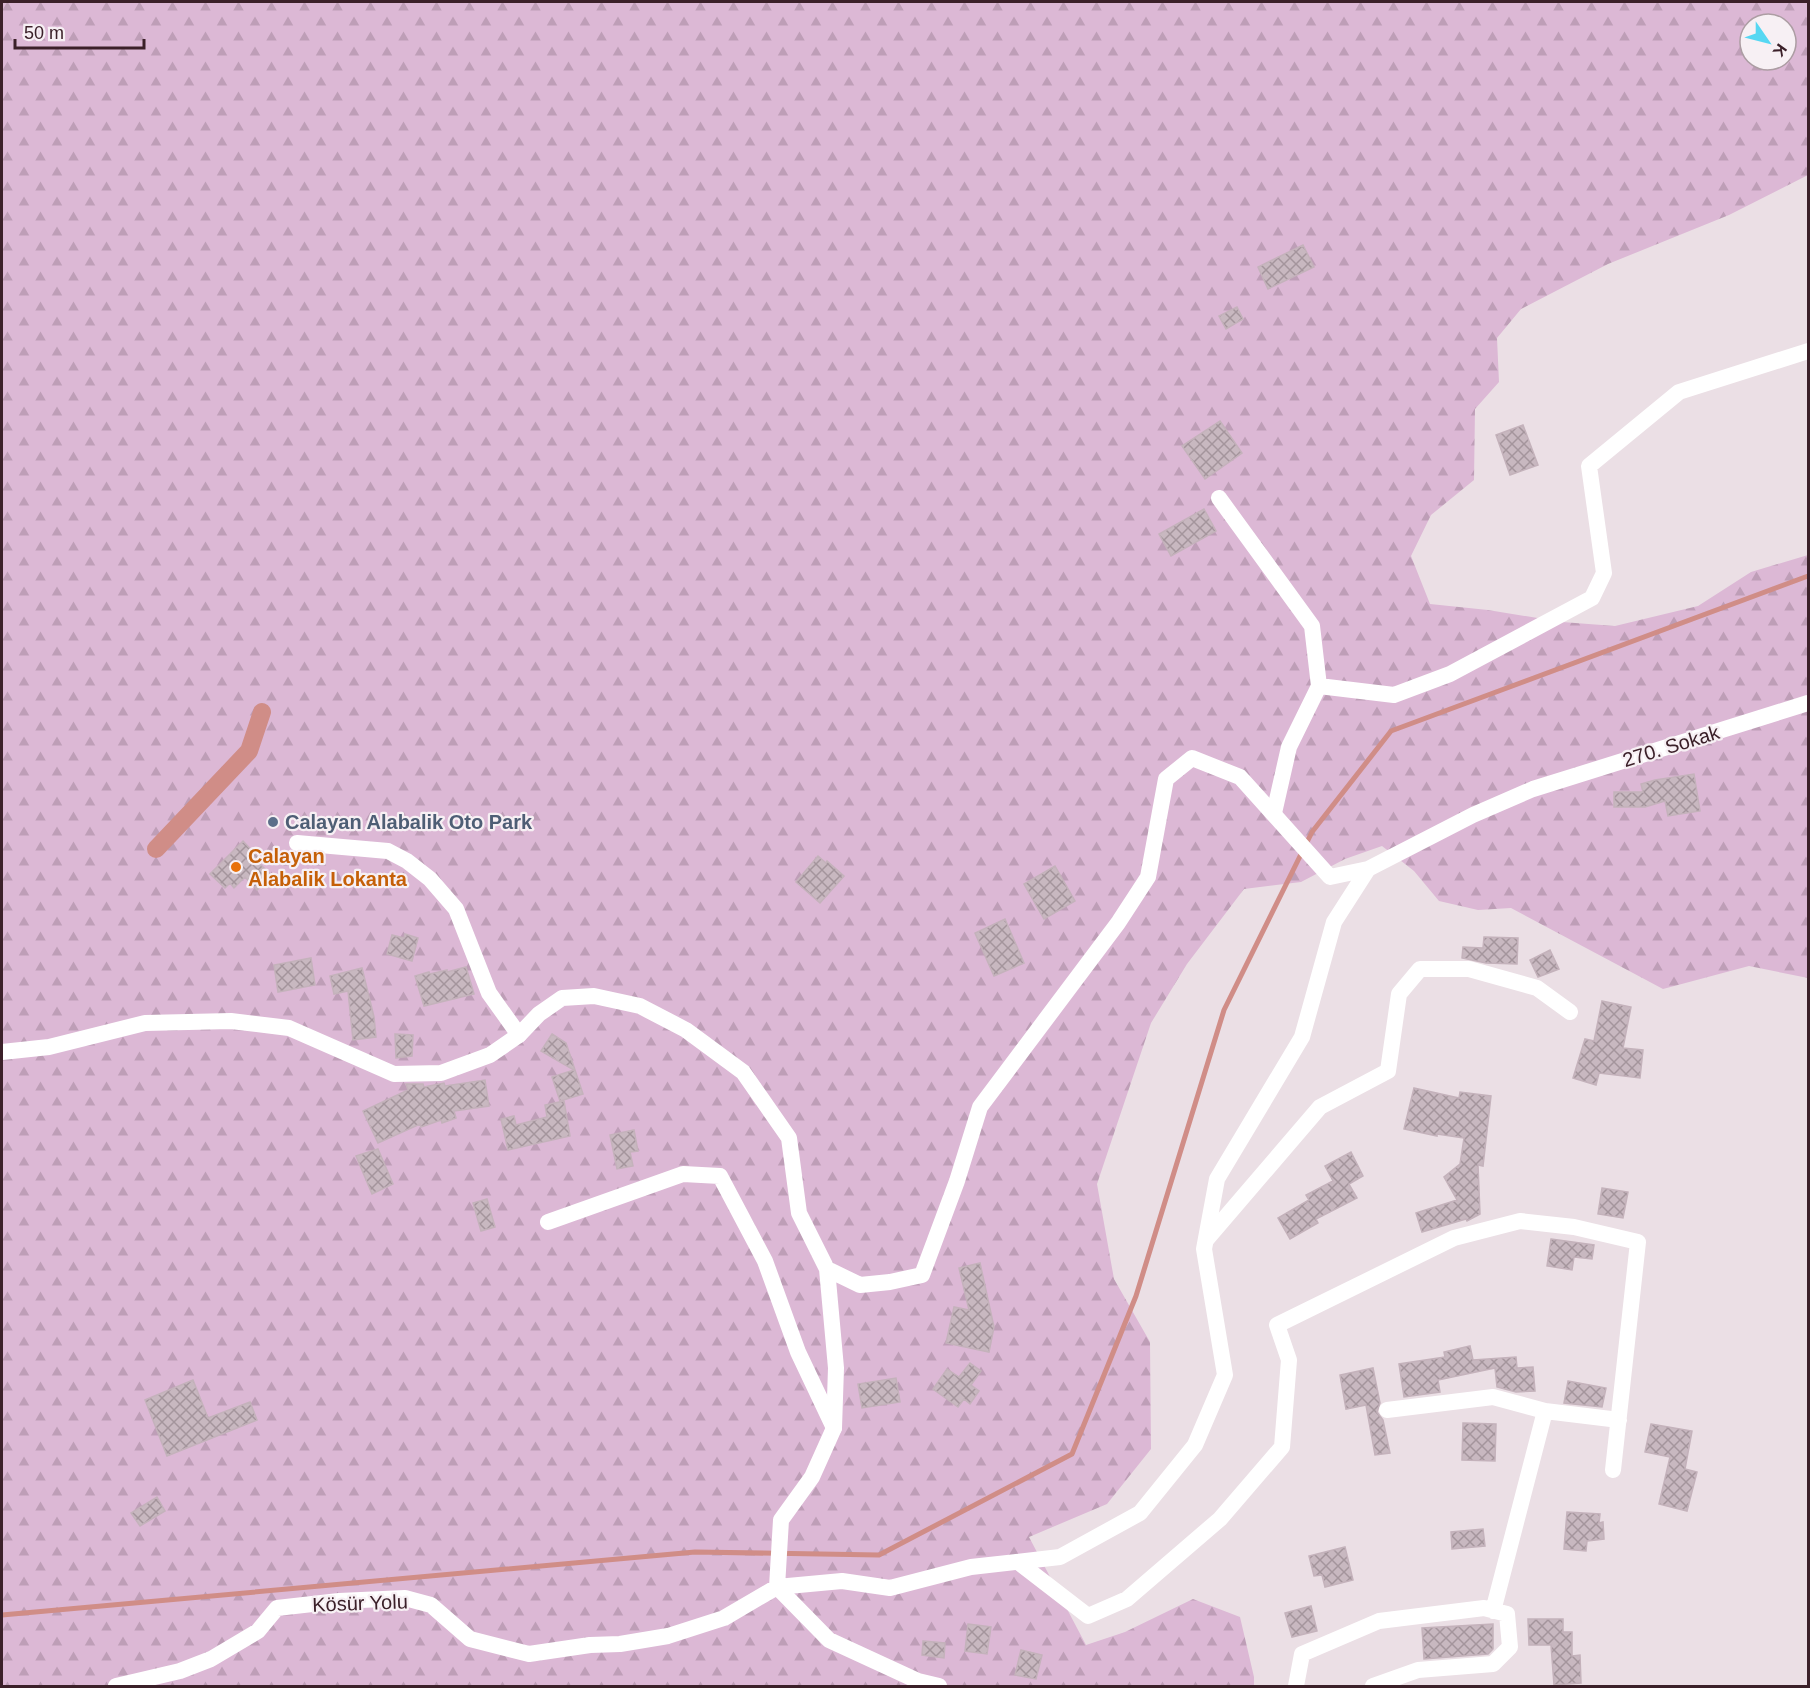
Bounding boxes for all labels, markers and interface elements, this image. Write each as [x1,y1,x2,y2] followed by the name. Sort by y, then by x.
[15,12,144,50] scale bar
[1738,12,1798,72] north arrow
[24,23,64,43] text: 50 m
[1769,41,1790,60] text: K
[1620,721,1723,771] street label: 270. Sokak
[285,811,533,833] place label: Calayan Alabalik Oto Park
[266,815,280,829] marker: Calayan Alabalik Oto Park
[248,845,408,890] place label: Calayan Alabalik Lokanta
[229,860,243,874] marker: Calayan Alabalik Lokanta
[312,1590,408,1616] street label: Kösür Yolu

